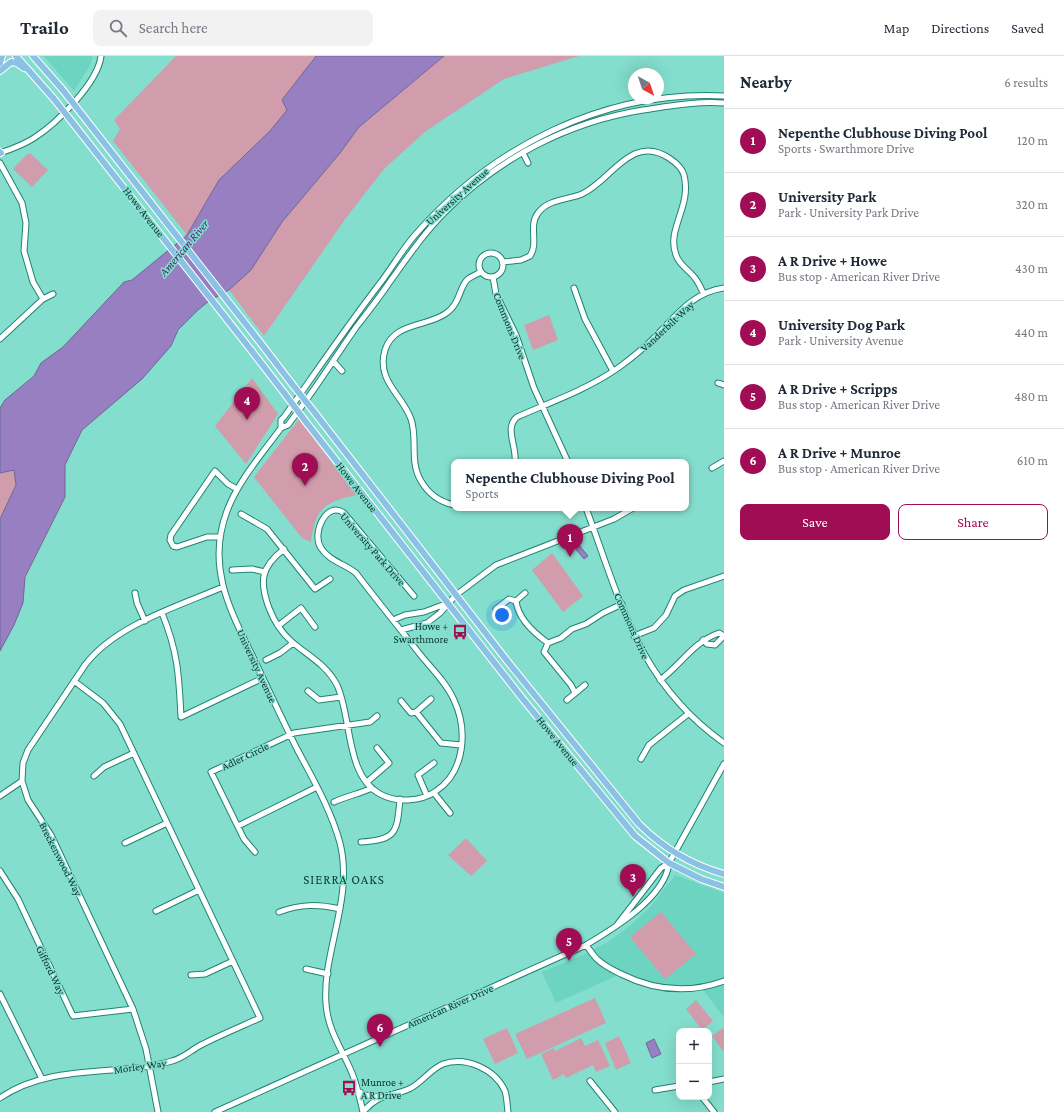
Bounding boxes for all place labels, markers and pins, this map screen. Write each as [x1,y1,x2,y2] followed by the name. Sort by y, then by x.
[234,387,260,420] pin: 4
[292,453,318,486] pin: 2
[557,524,583,557] pin: 1
[394,620,448,645] place label: Howe + Swarthmore
[451,623,469,641] bus stop icon: Howe + Swarthmore
[620,864,646,897] pin: 3
[556,928,582,961] pin: 5
[367,1014,393,1047] pin: 6
[361,1076,404,1101] place label: Munroe + A R Drive
[340,1079,358,1097] bus stop icon: Munroe + A R Drive

